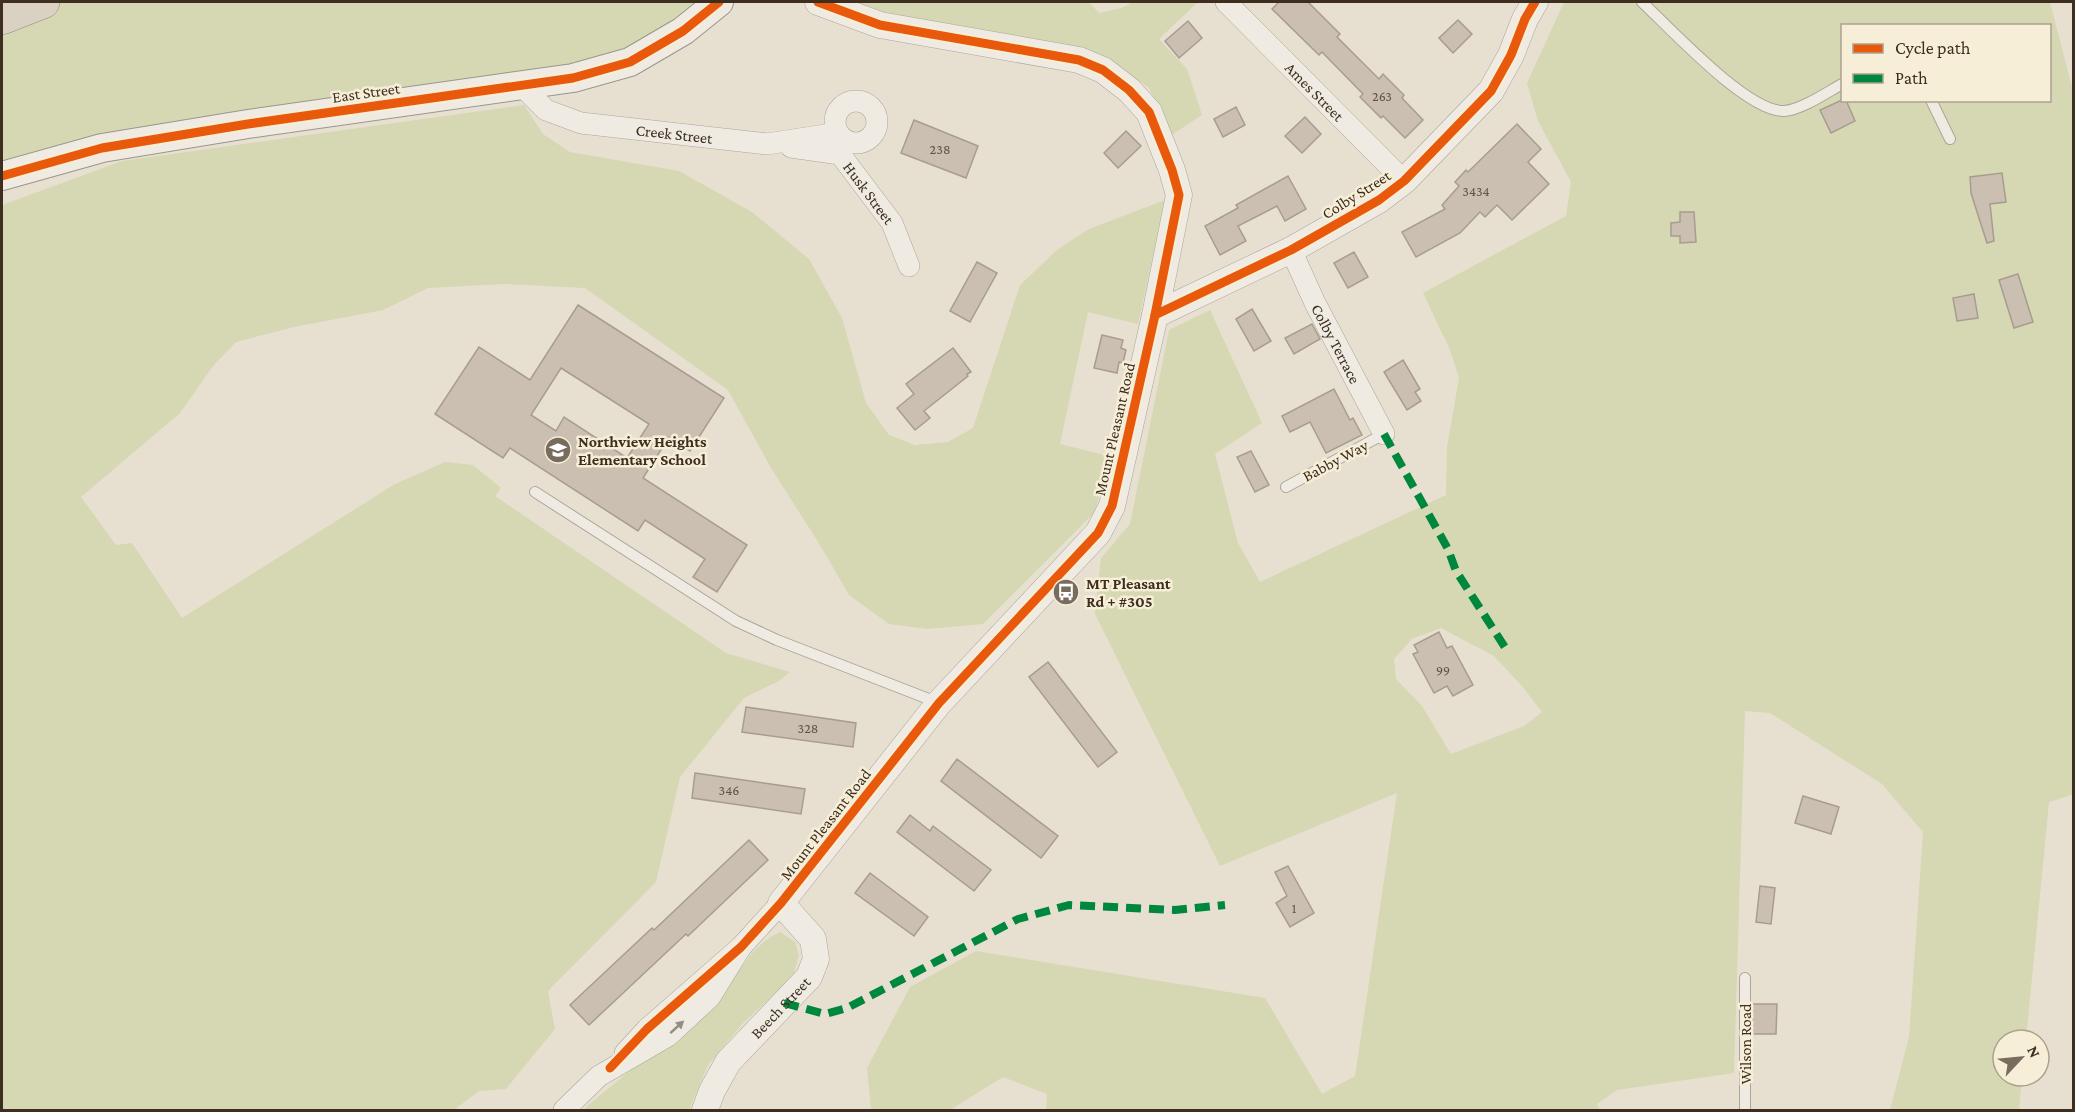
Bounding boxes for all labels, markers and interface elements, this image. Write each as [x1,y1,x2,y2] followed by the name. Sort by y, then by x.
[1841,24,2051,102] legend
[1895,38,1971,58] text: Cycle path
[1282,59,1348,125] street label: Ames Street
[1895,68,1928,88] text: Path
[331,79,402,106] street label: East Street
[1372,88,1392,104] house number: 263
[635,121,714,147] street label: Creek Street
[930,141,950,157] house number: 238
[840,159,898,228] street label: Husk Street
[1319,166,1395,223] street label: Colby Street
[1462,183,1490,199] house number: 3434
[1308,301,1364,386] street label: Colby Terrace
[1091,360,1138,497] street label: Mount Pleasant Road
[578,433,707,468] place label: Northview Heights Elementary School
[543,435,573,465] school or university icon: Northview Heights Elementary School
[1300,436,1372,486] street label: Babby Way
[1086,575,1171,610] place label: MT Pleasant Rd + #305
[1051,577,1081,607] bus stop icon: MT Pleasant Rd + #305
[1436,662,1450,678] house number: 99
[798,720,818,736] house number: 328
[777,765,874,883] street label: Mount Pleasant Road
[719,782,739,798] house number: 346
[1292,900,1297,916] house number: 1
[747,973,814,1042] street label: Beech Street
[1737,1003,1754,1085] street label: Wilson Road
[670,1020,685,1034] one-way arrow
[1991,1028,2051,1088] north arrow
[2024,1043,2044,1060] text: N

